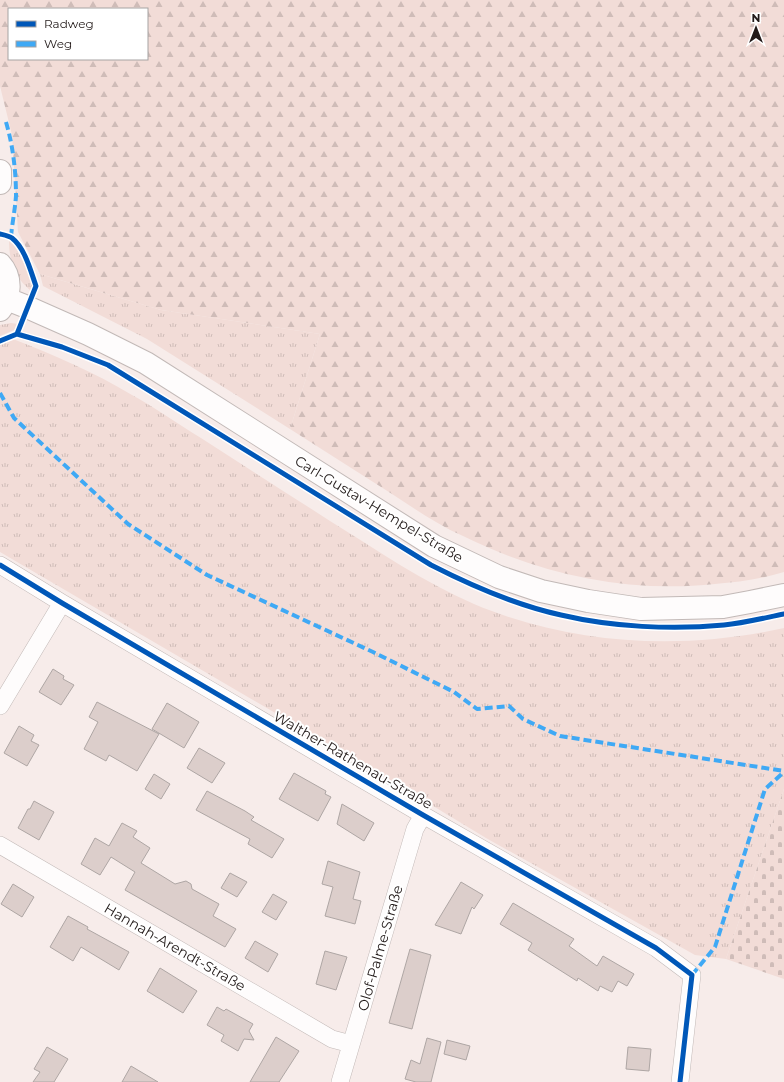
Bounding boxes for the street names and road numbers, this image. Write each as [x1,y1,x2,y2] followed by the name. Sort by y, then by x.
[292,452,466,566] street label: Carl-Gustav-Hempel-Straße
[270,707,436,813] street label: Walther-Rathenau-Straße
[353,883,407,1013] street label: Olof-Palme-Straße
[101,899,249,995] street label: Hannah-Arendt-Straße

